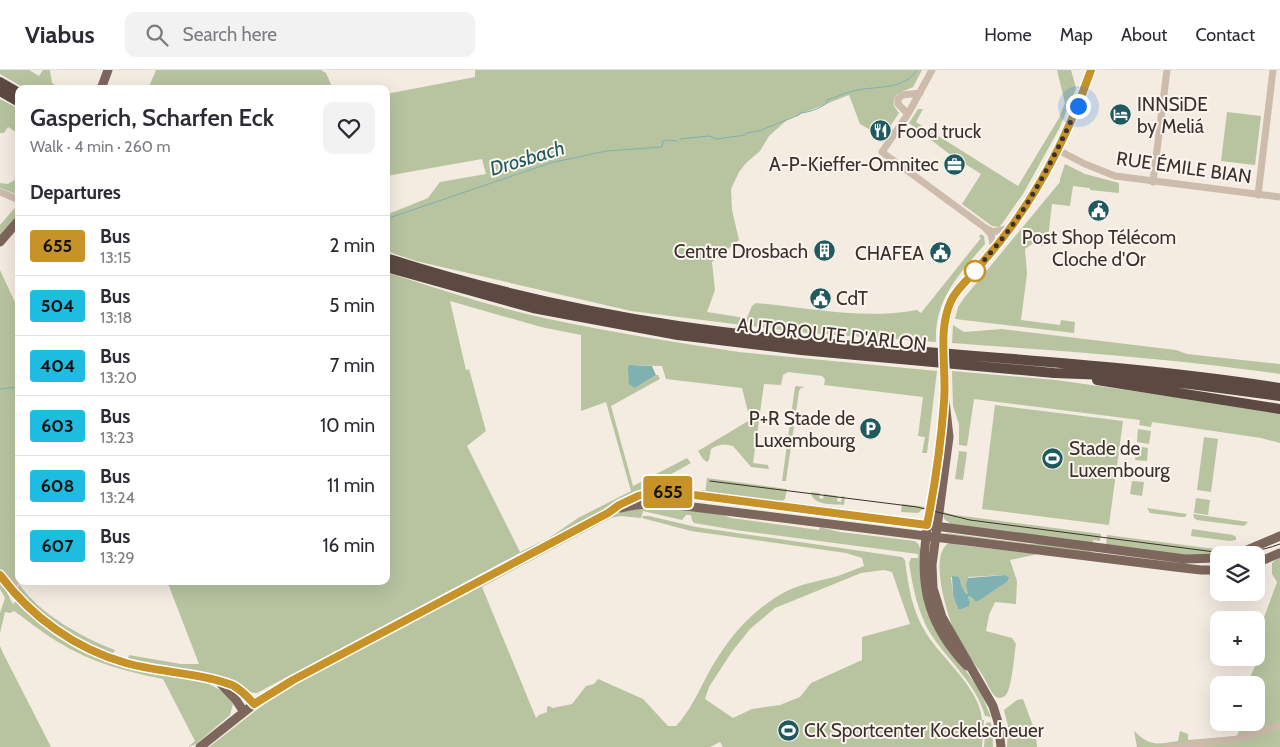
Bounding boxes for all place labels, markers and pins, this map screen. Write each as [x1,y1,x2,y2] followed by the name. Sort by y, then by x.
[1137,93,1208,138] place label: INNSiDE by Meliá
[1109,103,1133,127] hotel icon: INNSiDE by Meliá
[869,119,893,143] restaurant icon: Food truck
[897,120,982,143] place label: Food truck
[943,152,967,176] office icon: A-P-Kieffer-Omnitec
[769,153,939,176] place label: A-P-Kieffer-Omnitec
[1087,199,1111,223] public building icon: Post Shop Télécom Cloche d'Or
[1022,226,1176,271] place label: Post Shop Télécom Cloche d'Or
[812,239,836,263] building icon: Centre Drosbach
[674,240,808,263] place label: Centre Drosbach
[928,241,952,265] public building icon: CHAFEA
[855,242,924,265] place label: CHAFEA
[964,260,986,282] unlabelled marker
[808,286,832,310] public building icon: CdT
[836,287,868,310] place label: CdT
[749,407,856,452] place label: P+R Stade de Luxembourg
[859,417,883,441] parking icon: P+R Stade de Luxembourg
[1069,437,1170,482] place label: Stade de Luxembourg
[1041,447,1065,471] sports icon: Stade de Luxembourg
[776,718,800,742] sports icon: CK Sportcenter Kockelscheuer
[804,719,1044,742] place label: CK Sportcenter Kockelscheuer

